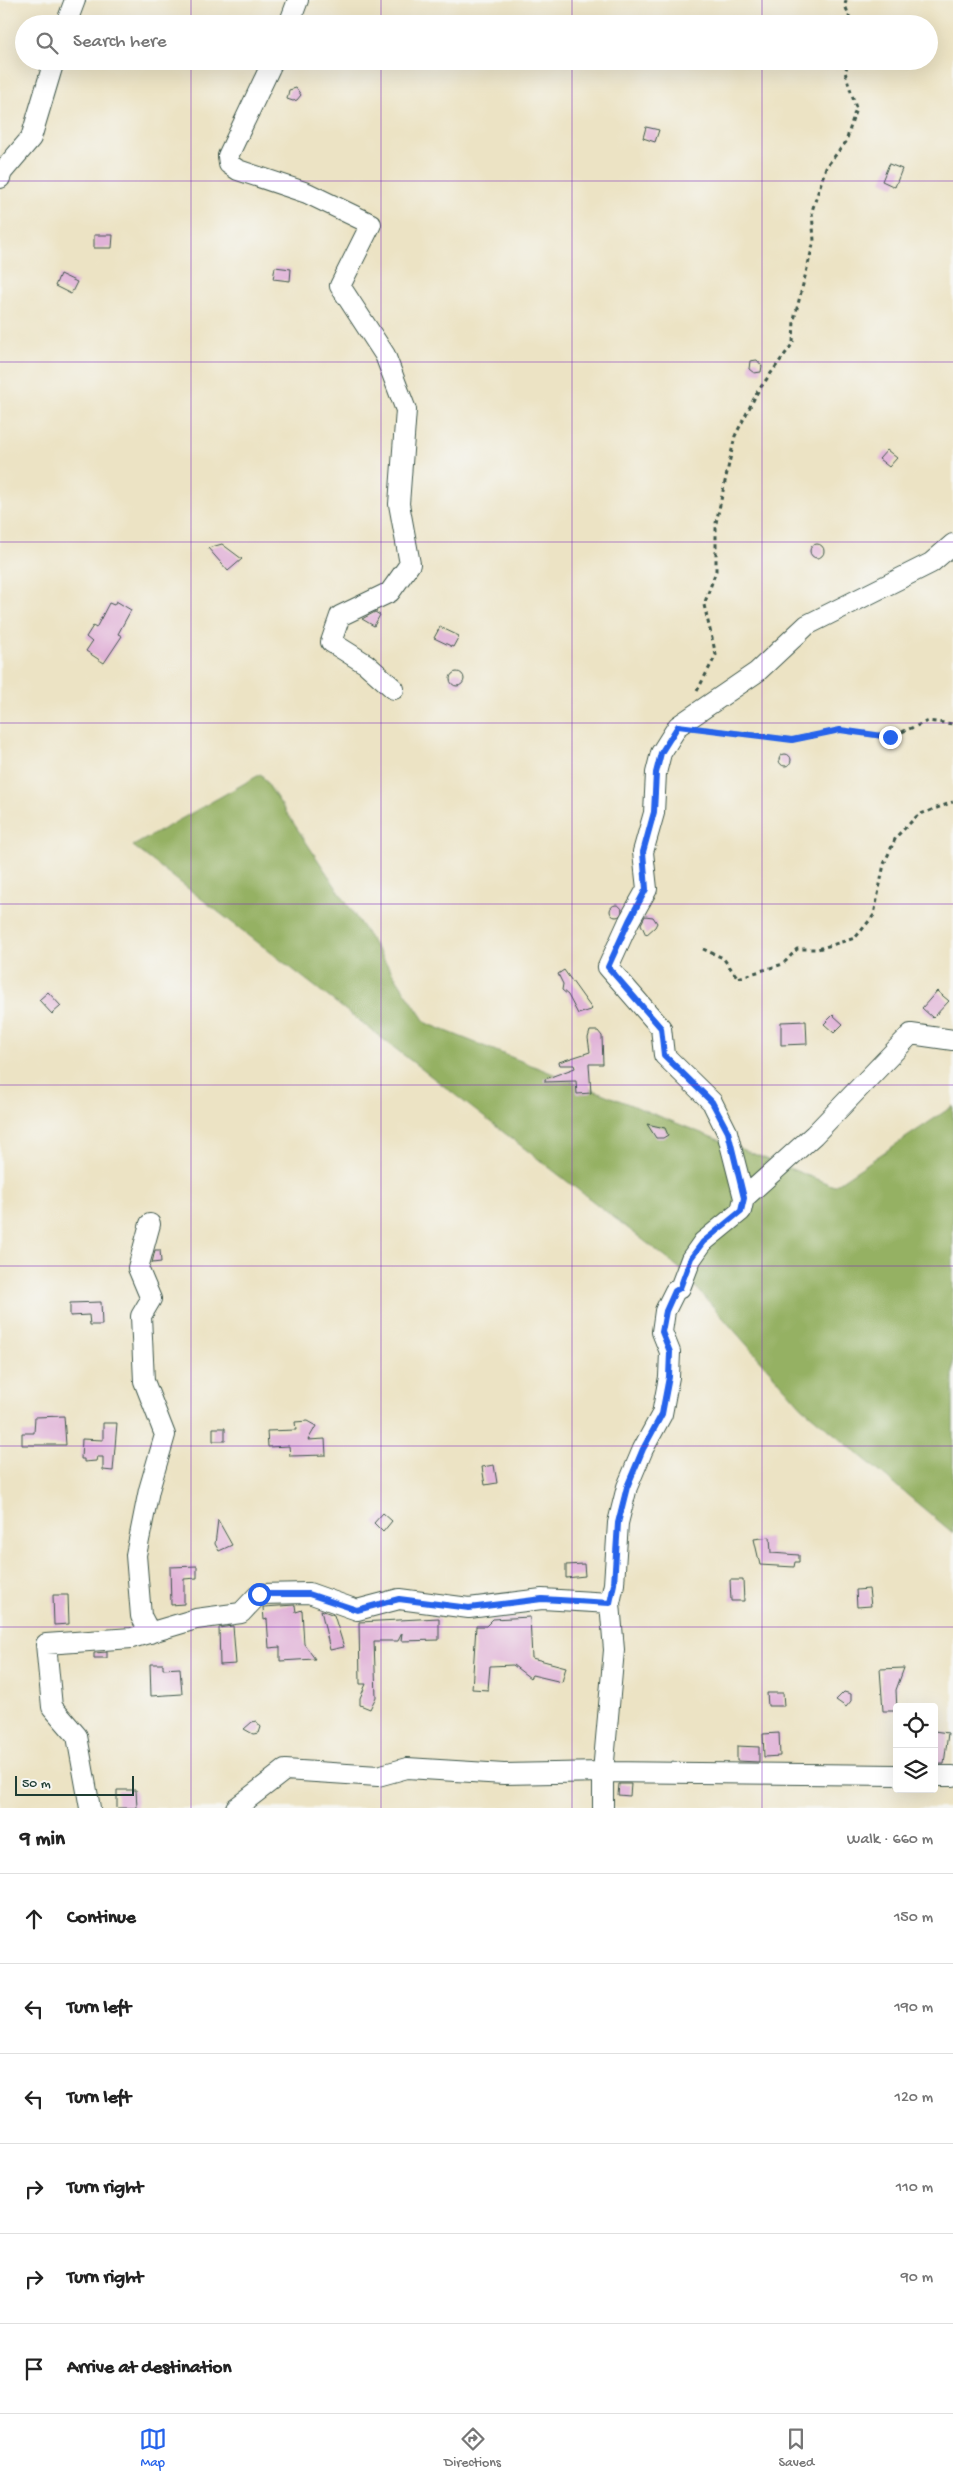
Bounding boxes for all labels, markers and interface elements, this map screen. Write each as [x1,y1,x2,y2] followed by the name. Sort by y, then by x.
[15,15,938,70] search box
[33,29,61,57] icon: search
[73,31,167,54] text: Search here
[879,726,902,749] route end
[248,1583,271,1606] route start
[893,1703,938,1793] map controls
[893,1703,938,1748] button: locate
[893,1748,938,1793] button: layers
[15,1773,134,1796] scale bar
[22,1776,51,1793] text: 50 m
[20,1828,65,1853] text: 9 min
[847,1831,933,1850] text: Walk · 660 m
[20,1905,48,1933] icon: ahead
[67,1907,136,1930] text: Continue
[894,1909,933,1928] text: 150 m
[20,1995,48,2023] icon: left
[67,1997,131,2020] text: Turn left
[894,1999,933,2018] text: 190 m
[20,2085,48,2113] icon: left
[67,2087,131,2110] text: Turn left
[894,2089,933,2108] text: 120 m
[20,2175,48,2203] icon: right
[67,2177,143,2200] text: Turn right
[896,2179,933,2198] text: 110 m
[20,2265,48,2293] icon: right
[67,2267,143,2290] text: Turn right
[901,2269,933,2288] text: 90 m
[20,2355,48,2383] icon: arrive
[67,2357,231,2380] text: Arrive at destination
[139,2425,167,2472] tab: Map
[444,2425,501,2472] tab: Directions
[778,2425,814,2472] tab: Saved

